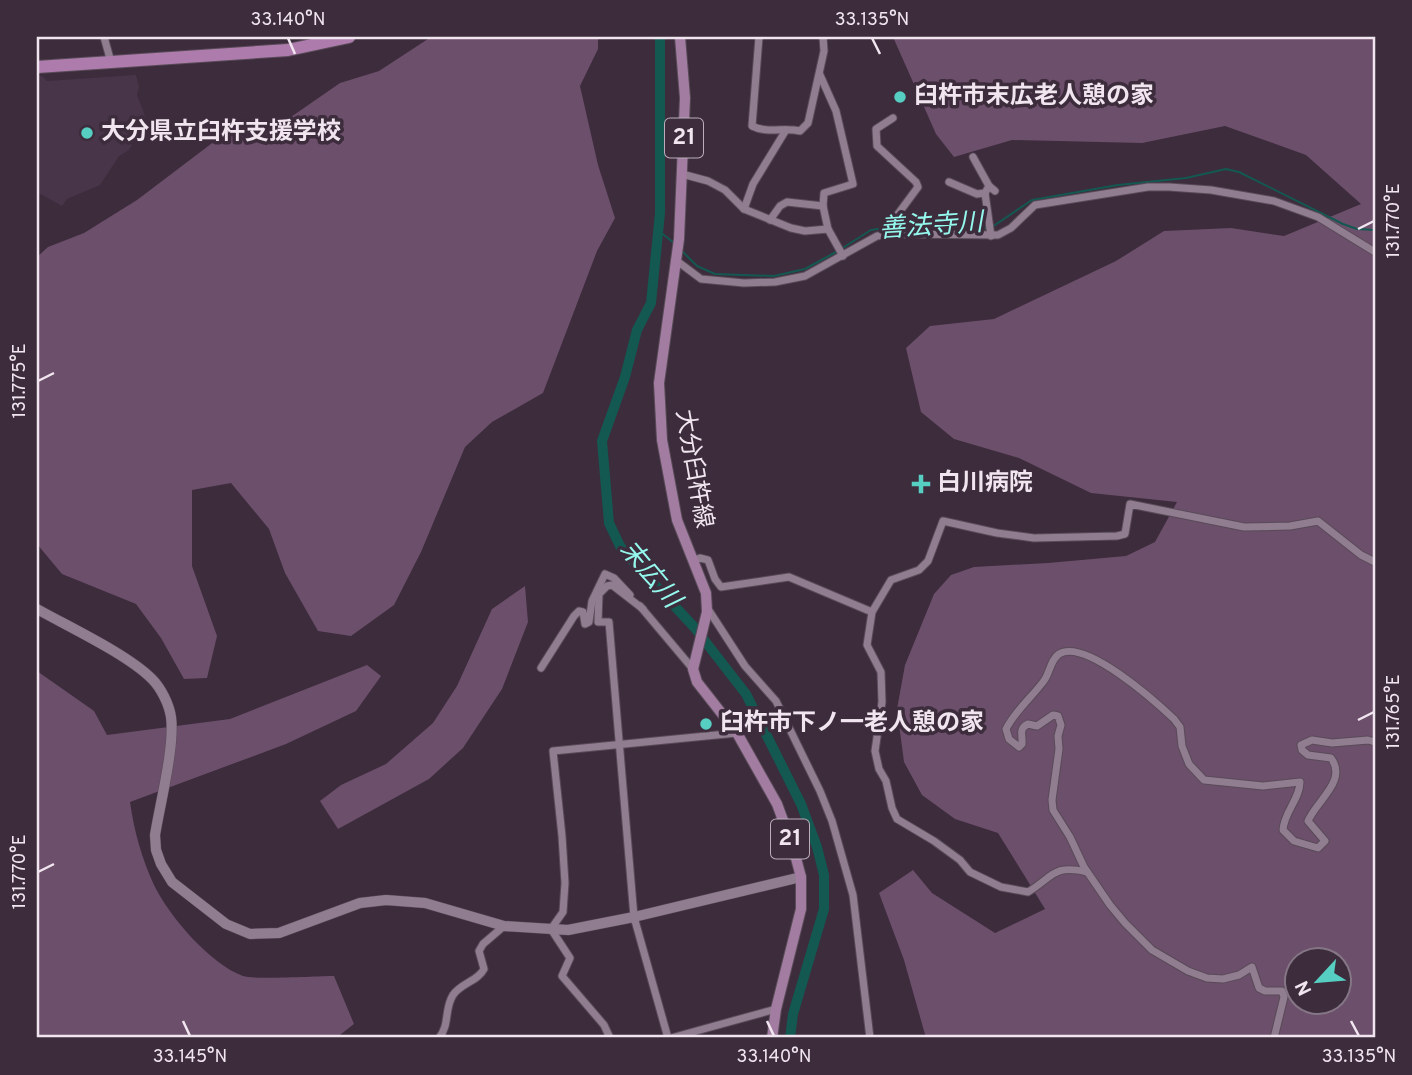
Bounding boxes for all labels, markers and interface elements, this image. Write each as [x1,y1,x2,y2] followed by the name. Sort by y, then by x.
[251,9,325,32] text: 33.140°N
[835,9,909,32] text: 33.135°N
[914,82,1154,112] place label: 臼杵市末広老人憩の家
[892,89,908,105] marker: 臼杵市末広老人憩の家
[101,118,341,148] place label: 大分県立臼杵支援学校
[665,119,703,158] road number: 21
[79,125,95,141] marker: 大分県立臼杵支援学校
[1383,184,1406,258] text: 131.770°E
[878,207,987,247] water label: 善法寺川
[9,343,32,419] text: 131.775°E
[668,407,718,531] street label: 大分臼杵線
[937,469,1033,499] place label: 白川病院
[911,474,931,494] marker: 白川病院
[611,535,689,618] water label: 末広川
[1383,675,1406,749] text: 131.765°E
[720,709,984,739] place label: 臼杵市下ノ一老人憩の家
[698,716,714,732] marker: 臼杵市下ノ一老人憩の家
[771,820,809,859] road number: 21
[9,835,32,909] text: 131.770°E
[1282,946,1352,1016] north arrow
[1291,976,1318,999] text: N
[153,1046,227,1069] text: 33.145°N
[737,1046,811,1069] text: 33.140°N
[1322,1046,1396,1069] text: 33.135°N

